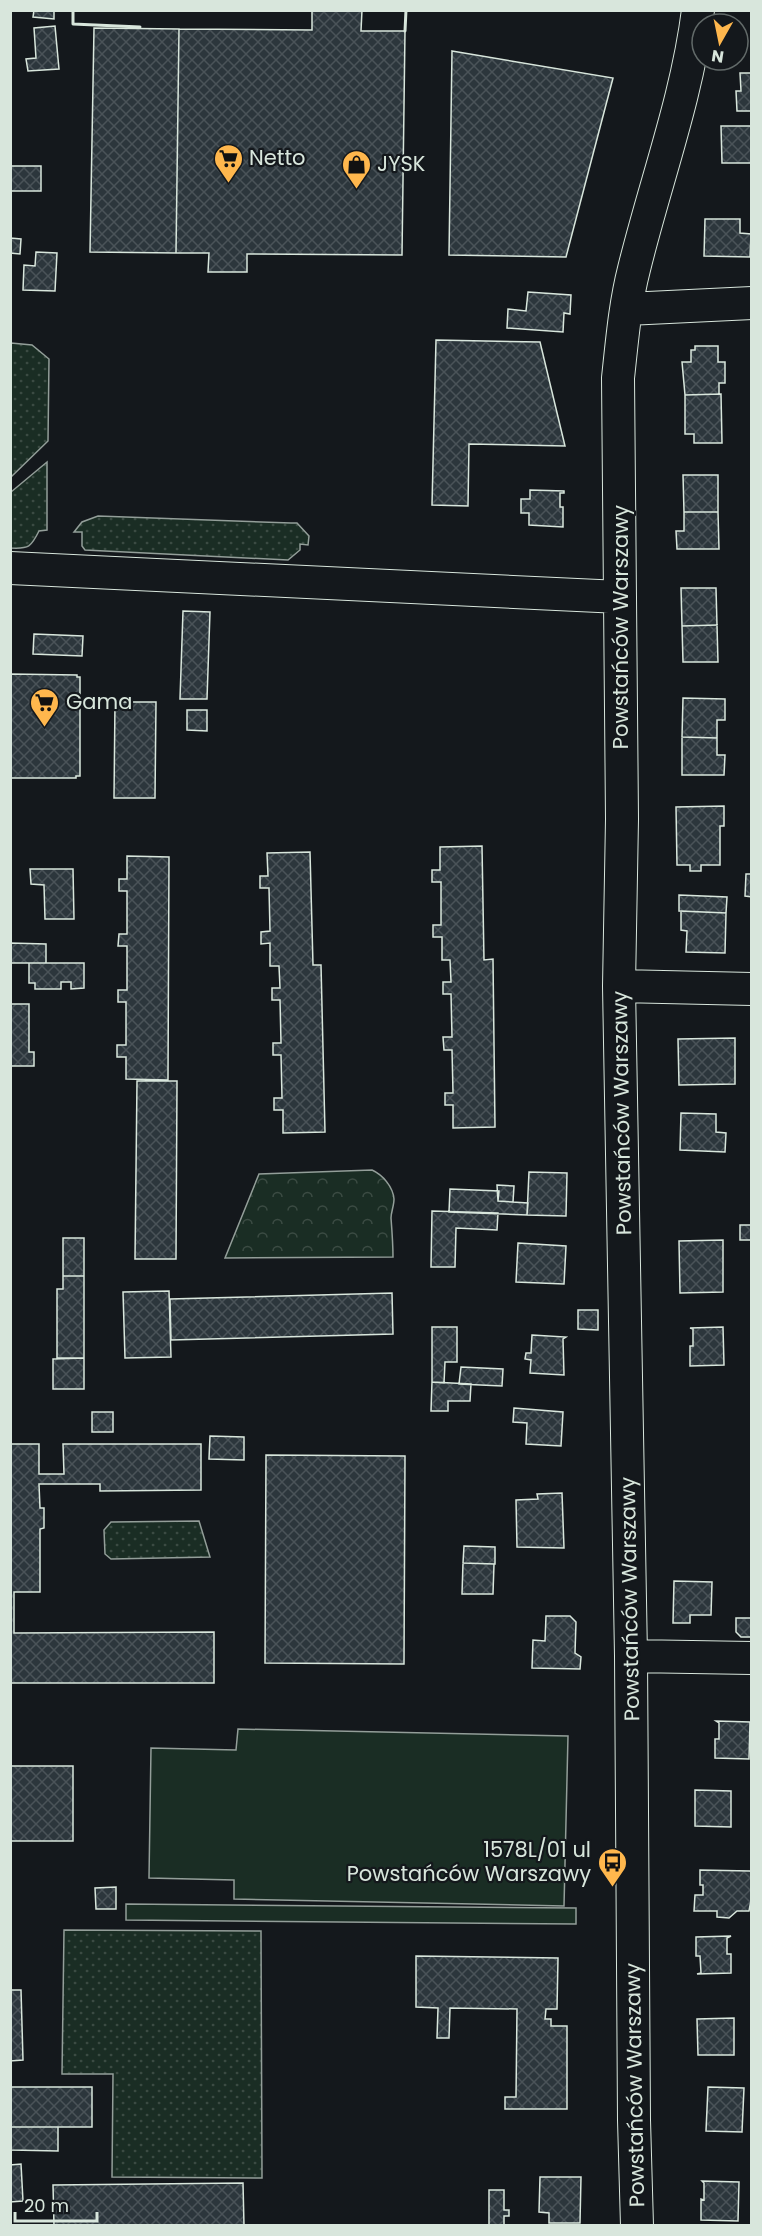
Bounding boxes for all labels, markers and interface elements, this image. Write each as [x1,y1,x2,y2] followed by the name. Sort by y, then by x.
[690,12,750,72] north arrow
[710,44,725,69] text: N
[212,142,244,184] supermarket icon: Netto
[249,143,306,172] place label: Netto
[340,148,372,190] shop icon: JYSK
[377,149,426,178] place label: JYSK
[606,505,635,749] street label: Powstańców Warszawy
[29,686,61,728] supermarket icon: Gama
[66,687,132,716] place label: Gama
[605,990,638,1235] street label: Powstańców Warszawy
[613,1476,646,1721] street label: Powstańców Warszawy
[347,1835,591,1888] place label: 1578L/01 ul Powstańców Warszawy
[596,1846,628,1888] bus stop icon: 1578L/01 ul Powstańców Warszawy
[618,1962,651,2207] street label: Powstańców Warszawy
[15,2185,98,2223] scale bar
[24,2193,69,2218] text: 20 m

